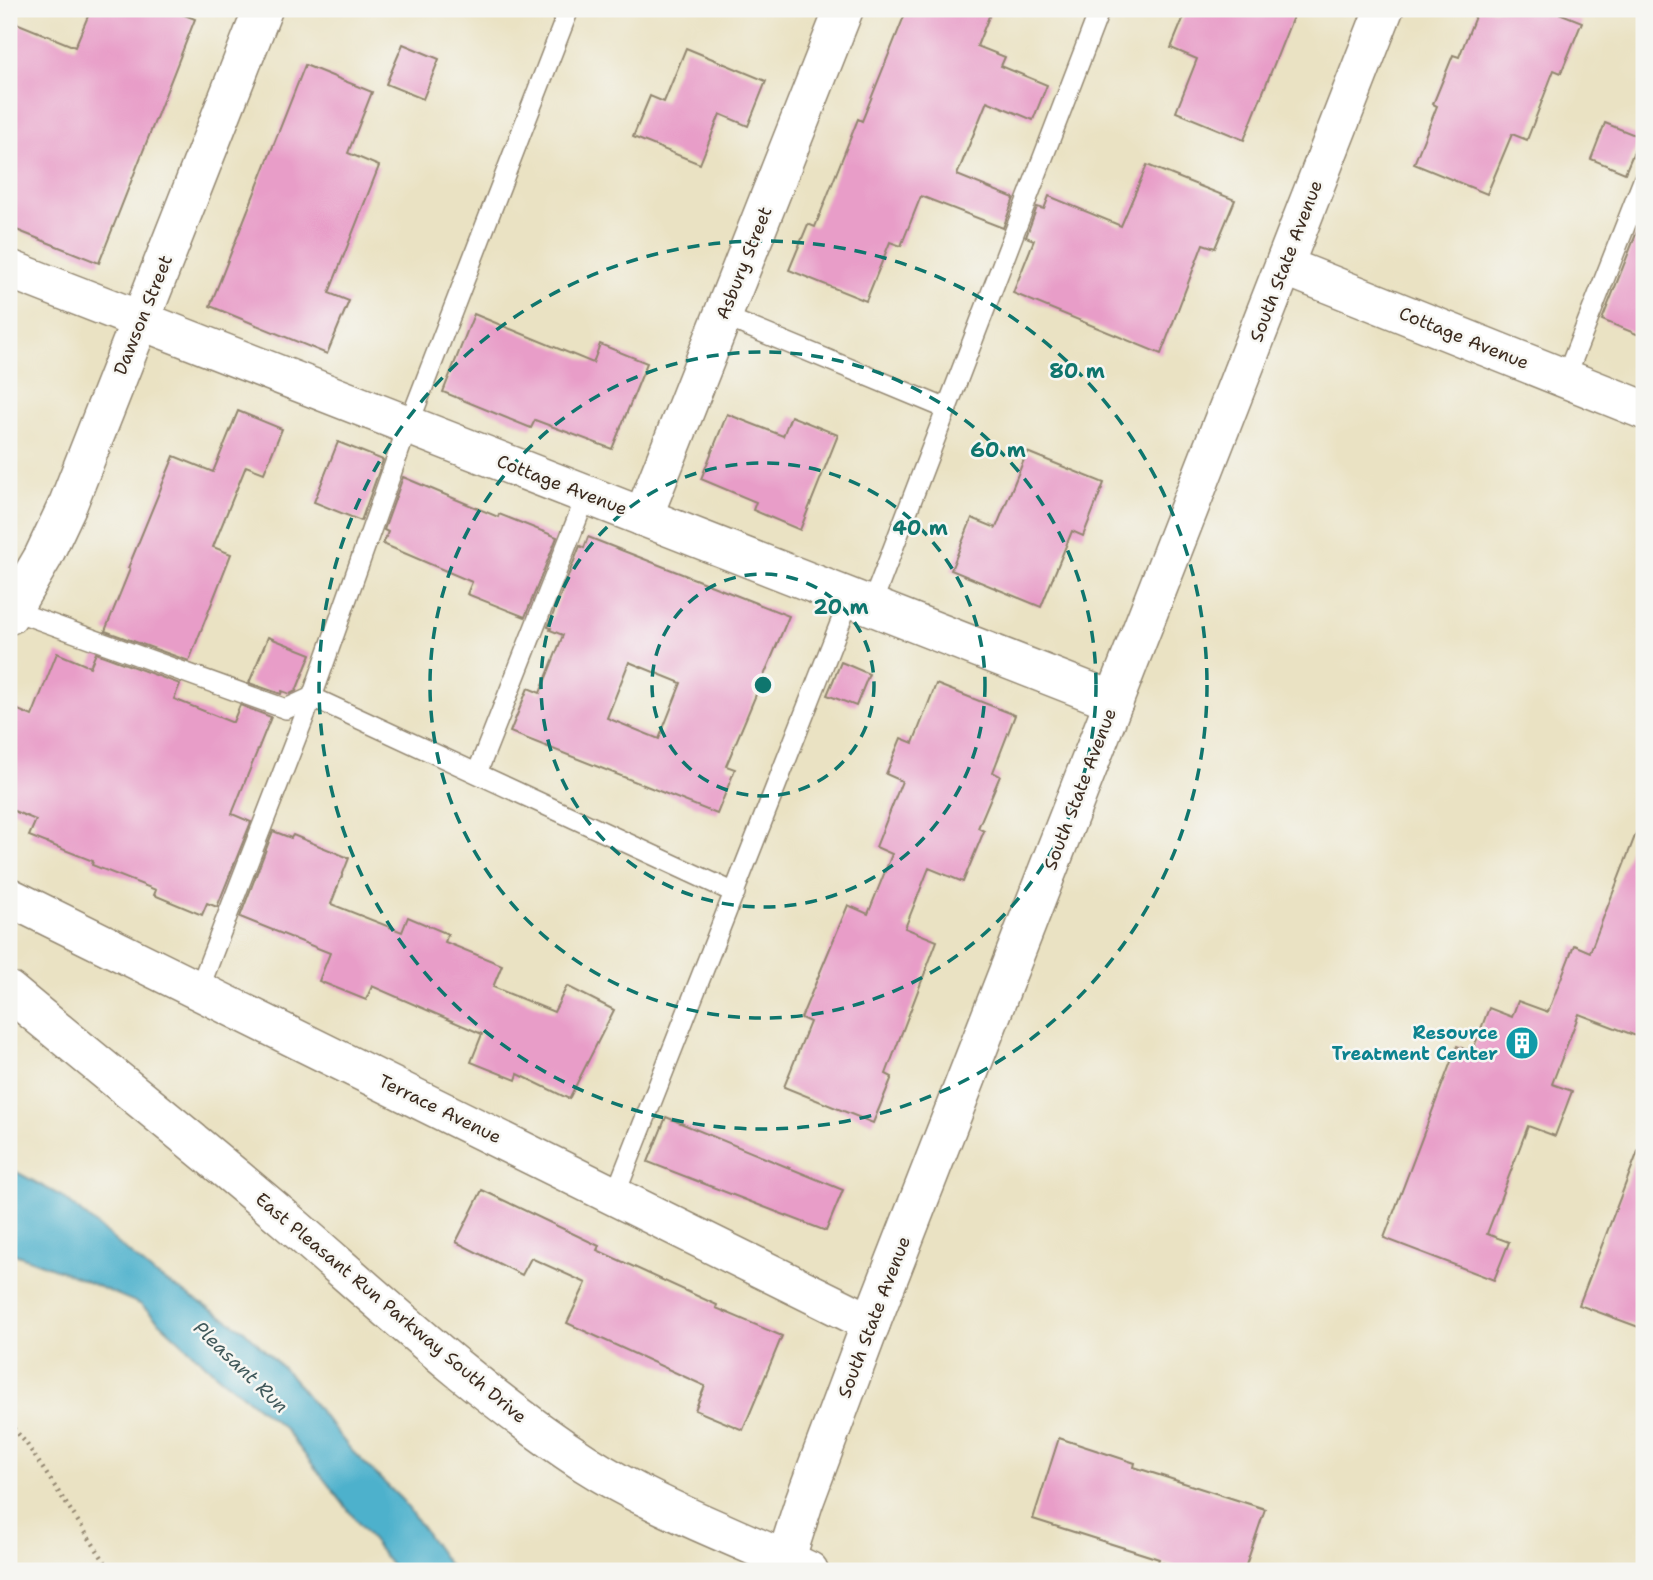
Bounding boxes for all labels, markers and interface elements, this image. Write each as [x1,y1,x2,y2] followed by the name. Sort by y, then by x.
[1244,177,1328,345] street label: South State Avenue
[710,203,778,323] street label: Asbury Street
[108,251,178,378] street label: Dawson Street
[1396,301,1532,375] street label: Cottage Avenue
[1049,357,1105,385] text: 80 m
[970,436,1026,464] text: 60 m
[493,449,631,521] street label: Cottage Avenue
[892,514,948,542] text: 40 m
[813,593,869,621] text: 20 m
[751,673,775,697] centre of rings
[1038,705,1122,873] street label: South State Avenue
[1332,1021,1498,1066] place label: Resource Treatment Center
[1503,1024,1541,1062] building icon: Resource Treatment Center
[375,1069,505,1149] street label: Terrace Avenue
[250,1187,532,1429] street label: East Pleasant Run Parkway South Drive
[832,1233,916,1401] street label: South State Avenue
[188,1315,294,1419] water label: Pleasant Run

